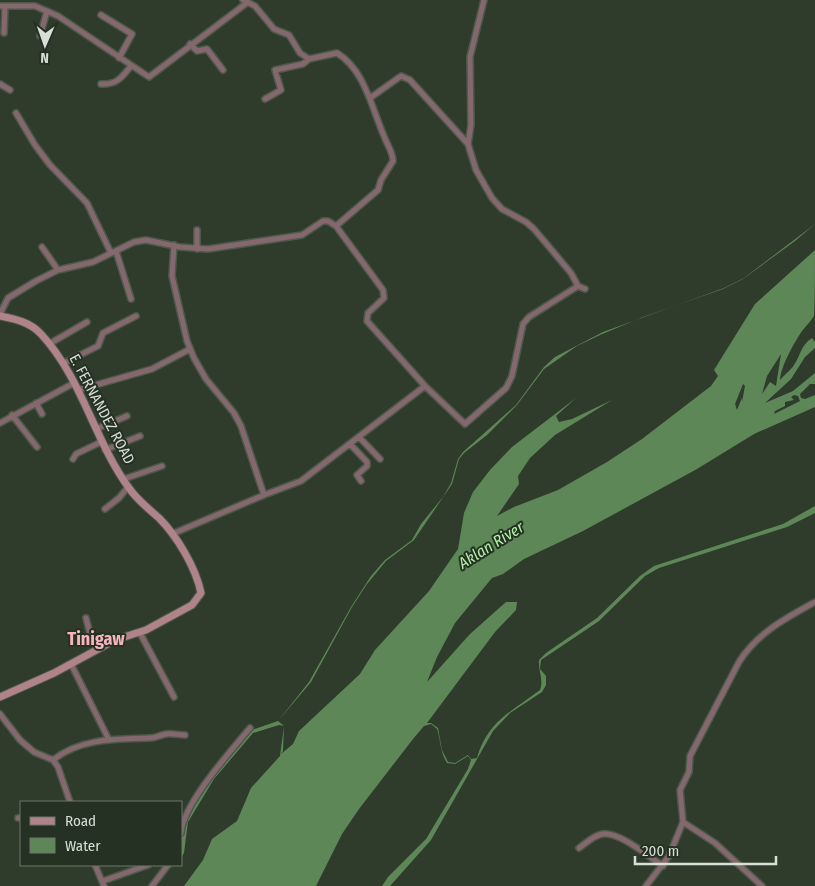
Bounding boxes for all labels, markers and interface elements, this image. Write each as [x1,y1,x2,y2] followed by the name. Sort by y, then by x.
[20,20,70,70] north arrow
[40,49,49,66] text: N
[65,351,139,467] street label: E. FERNANDEZ ROAD
[454,517,528,573] water label: Aklan River
[67,628,125,650] district label: Tinigaw
[20,801,182,866] legend
[65,812,96,830] text: Road
[635,834,776,866] scale bar
[65,837,101,855] text: Water
[642,842,679,860] text: 200 m

